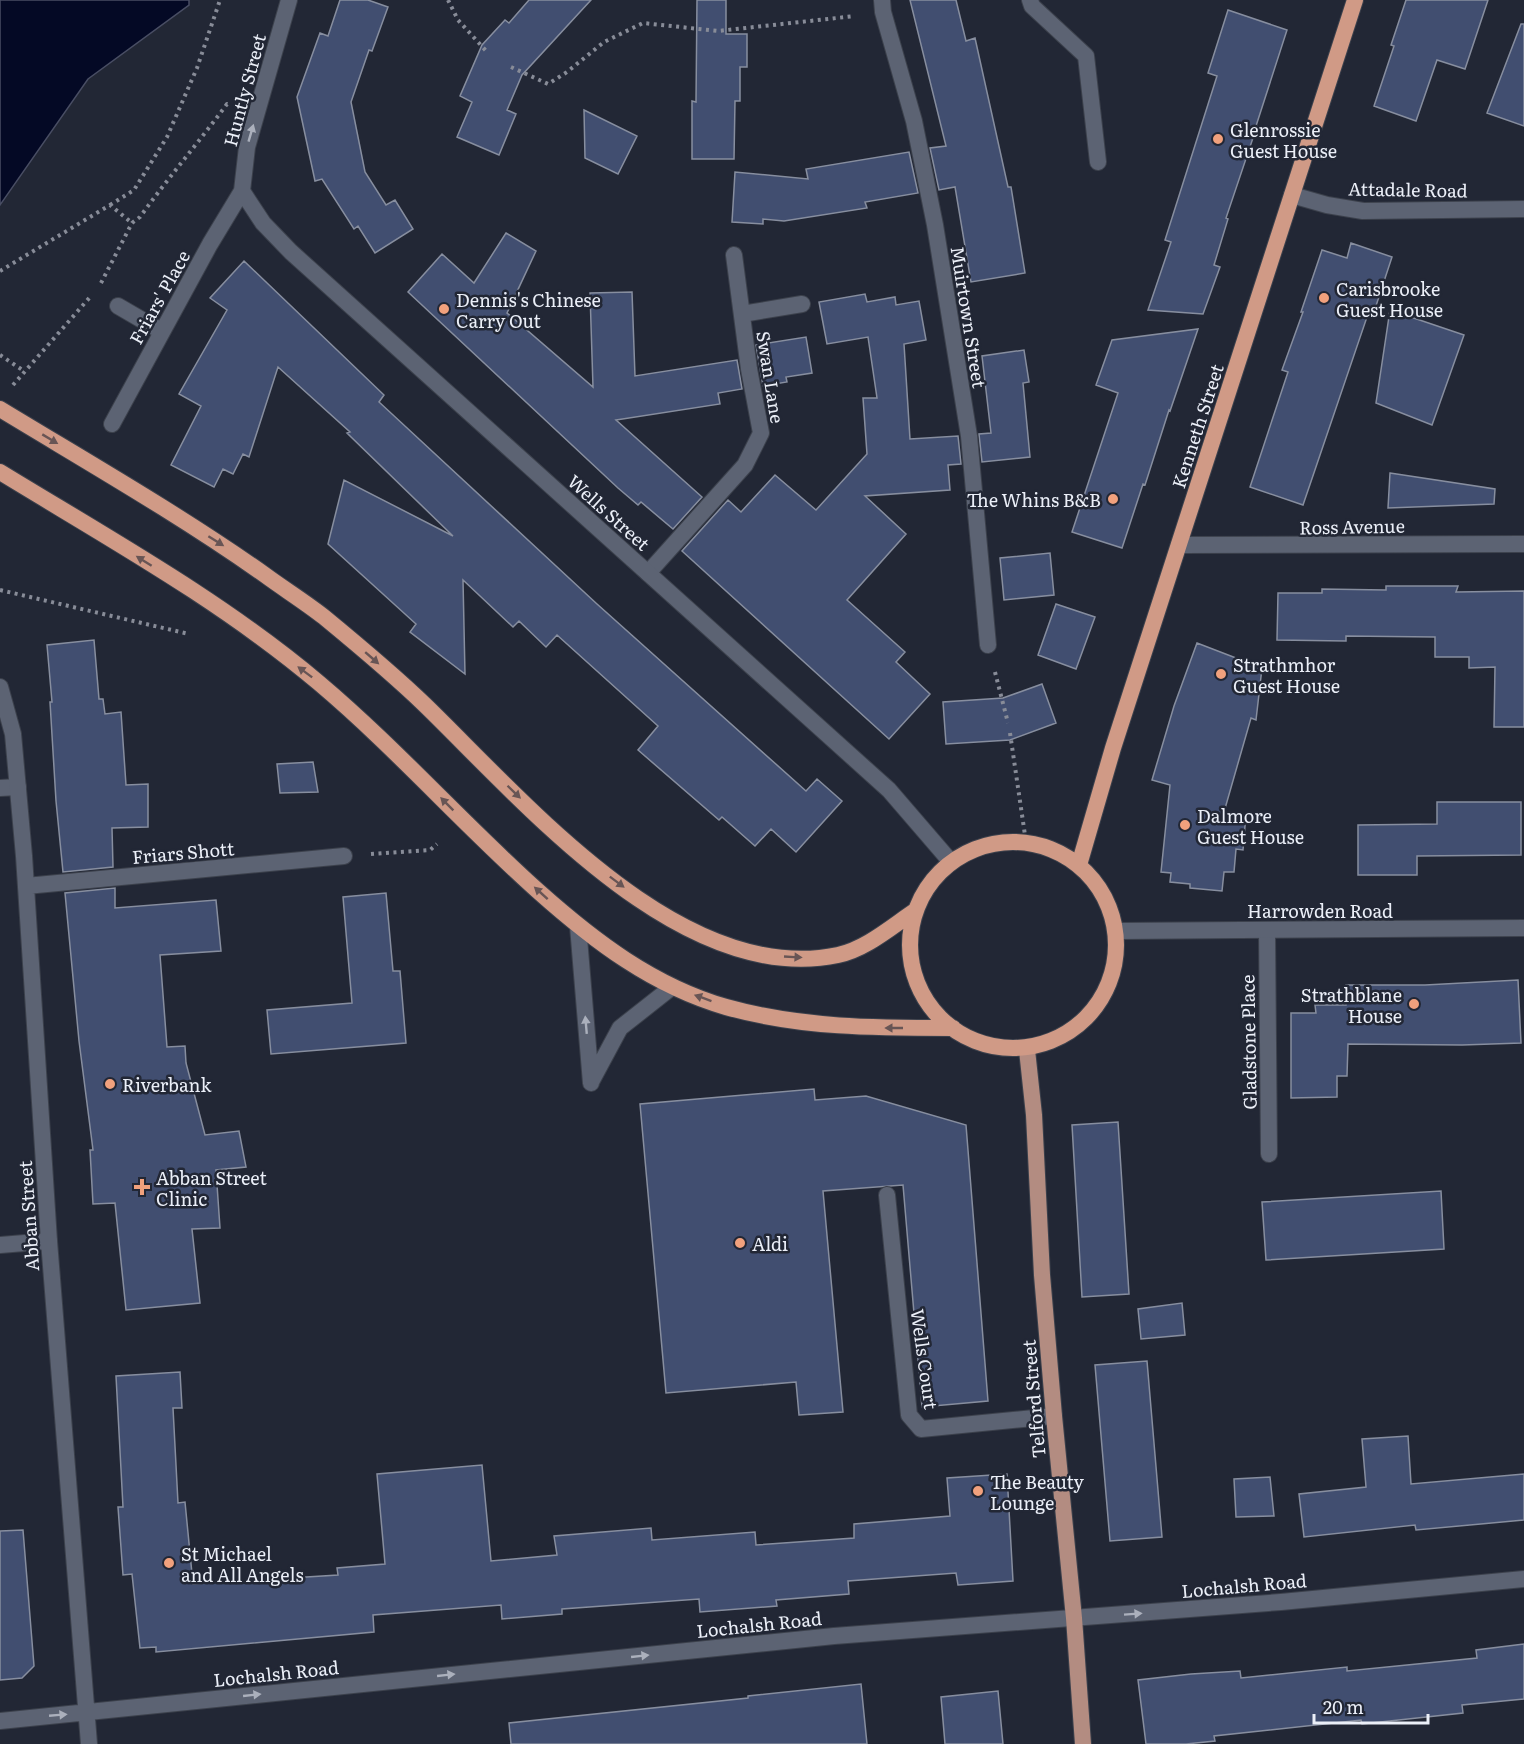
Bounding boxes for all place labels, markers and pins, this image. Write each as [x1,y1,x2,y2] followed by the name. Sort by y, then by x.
[1230,116,1337,164] place label: Glenrossie Guest House
[1211,132,1225,146] marker: Glenrossie Guest House
[1336,275,1443,323] place label: Carisbrooke Guest House
[456,286,601,334] place label: Dennis's Chinese Carry Out
[1317,291,1331,305] marker: Carisbrooke Guest House
[437,302,451,316] marker: Dennis's Chinese Carry Out
[967,486,1101,513] place label: The Whins B&B
[1106,492,1120,506] marker: The Whins B&B
[1233,651,1340,699] place label: Strathmhor Guest House
[1214,667,1228,681] marker: Strathmhor Guest House
[1197,802,1304,850] place label: Dalmore Guest House
[1178,818,1192,832] marker: Dalmore Guest House
[1301,981,1402,1029] place label: Strathblane House
[1407,997,1421,1011] marker: Strathblane House
[122,1071,212,1098] place label: Riverbank
[103,1077,117,1091] marker: Riverbank
[156,1164,267,1212] place label: Abban Street Clinic
[133,1178,151,1196] marker: Abban Street Clinic
[752,1230,788,1257] place label: Aldi
[733,1236,747,1250] marker: Aldi
[990,1468,1085,1516] place label: The Beauty Lounge
[971,1484,985,1498] marker: The Beauty Lounge
[181,1540,304,1588] place label: St Michael and All Angels
[162,1556,176,1570] marker: St Michael and All Angels

